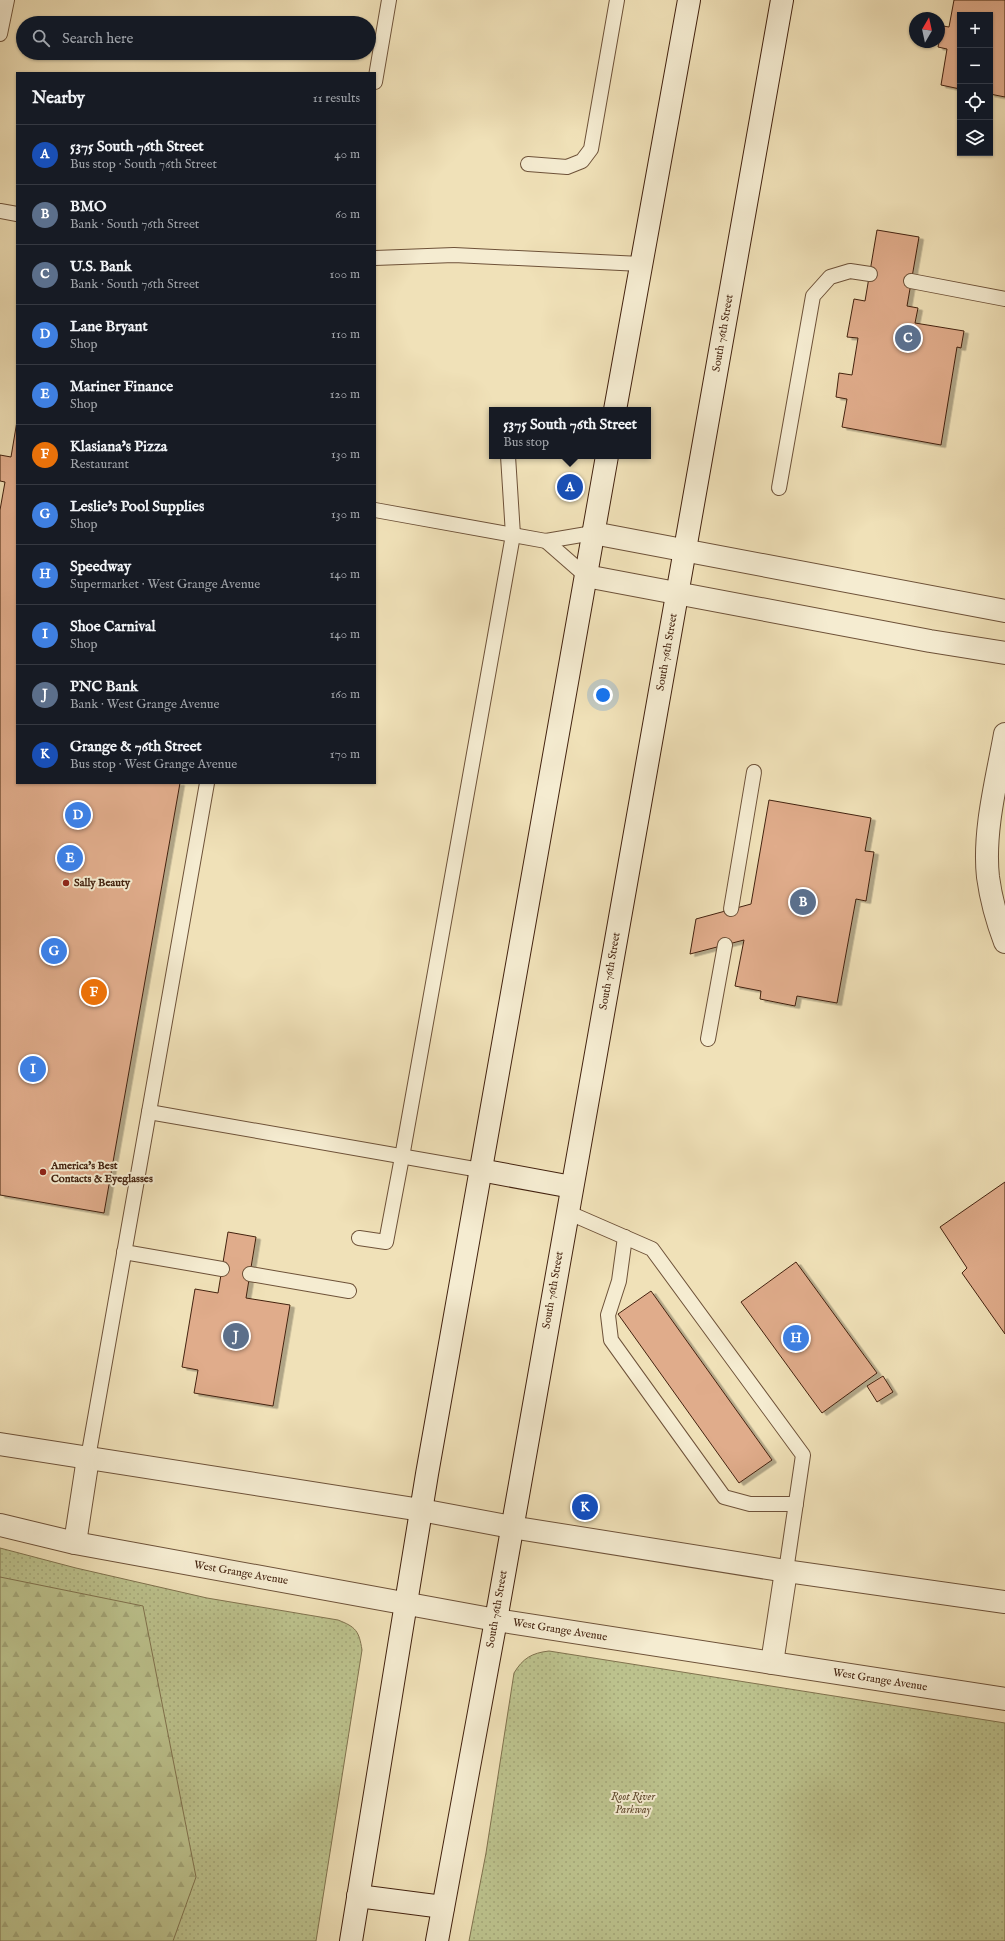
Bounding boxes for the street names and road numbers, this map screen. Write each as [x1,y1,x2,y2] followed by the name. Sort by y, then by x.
[709,293,737,373] street label: South 76th Street
[653,612,681,692] street label: South 76th Street
[596,931,624,1011] street label: South 76th Street
[539,1250,567,1330] street label: South 76th Street
[193,1558,289,1588] street label: West Grange Avenue
[483,1569,511,1649] street label: South 76th Street
[512,1616,608,1644] street label: West Grange Avenue
[832,1666,928,1694] street label: West Grange Avenue

